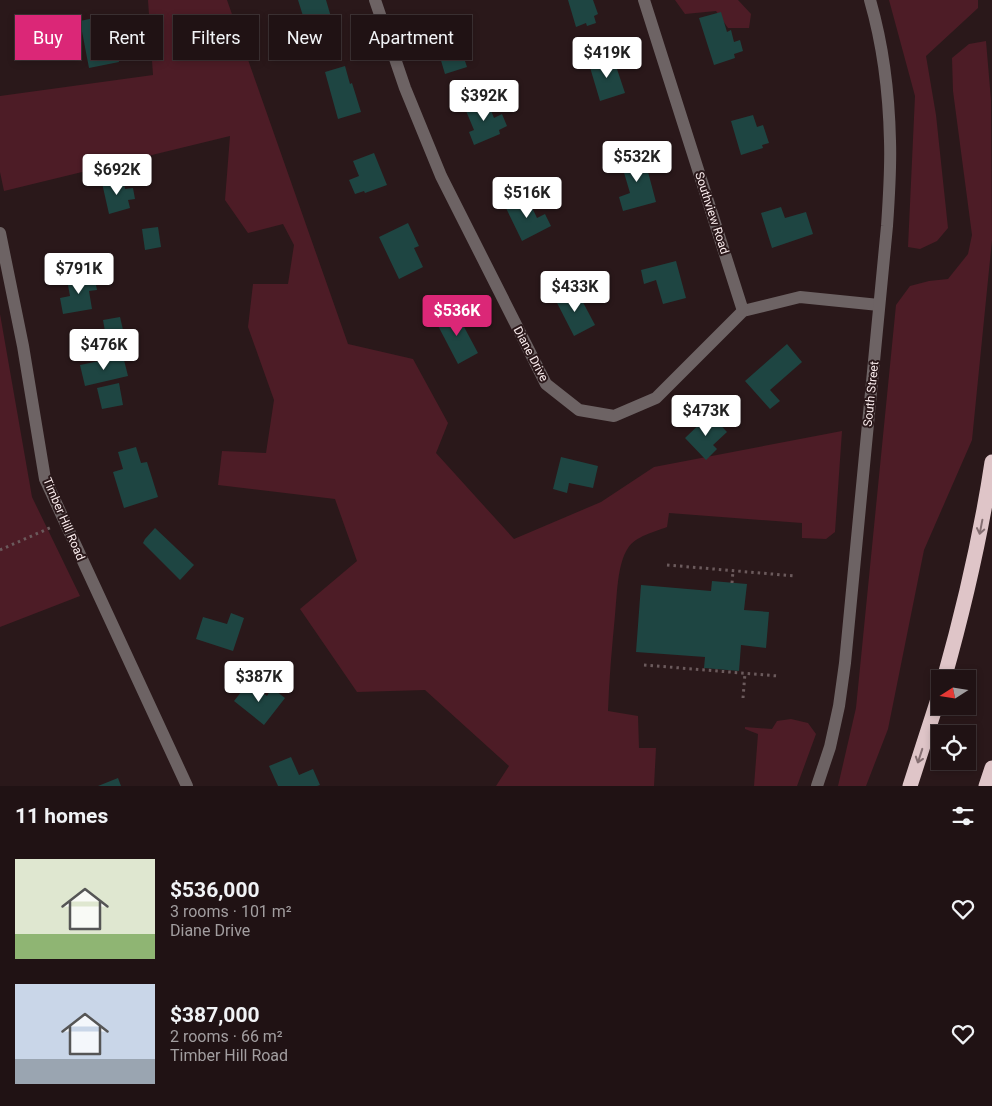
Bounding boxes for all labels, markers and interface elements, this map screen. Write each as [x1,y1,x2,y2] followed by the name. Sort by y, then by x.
[15,15,81,60] chip: Buy
[91,15,163,60] chip: Rent
[173,15,259,60] chip: Filters
[269,15,341,60] chip: New
[351,15,472,60] chip: Apartment
[572,36,642,79] pin: $419K
[584,43,630,62] text: $419K
[449,80,519,122] pin: $392K
[461,86,507,105] text: $392K
[602,140,672,183] pin: $532K
[614,147,660,166] text: $532K
[82,154,152,196] pin: $692K
[94,160,140,179] text: $692K
[692,170,732,256] street label: Southview Road
[492,176,562,219] pin: $516K
[504,183,550,202] text: $516K
[44,252,114,295] pin: $791K
[56,259,102,278] text: $791K
[540,270,610,313] pin: $433K
[552,277,598,296] text: $433K
[422,294,492,337] pin: $536K
[434,301,480,320] text: $536K
[511,324,551,384] street label: Diane Drive
[69,328,139,371] pin: $476K
[81,335,127,354] text: $476K
[861,361,881,427] street label: South Street
[671,394,741,437] pin: $473K
[683,401,729,420] text: $473K
[40,475,88,563] street label: Timber Hill Road
[975,519,985,535] one-way arrow
[224,660,294,703] pin: $387K
[236,667,282,686] text: $387K
[931,670,976,715] north arrow
[931,670,976,770] map controls
[931,725,976,770] button: locate
[915,748,925,764] one-way arrow
[949,802,977,830] icon: filters
[15,804,108,828] text: 11 homes
[170,878,260,902] text: $536,000
[55,879,115,939] icon: home
[949,895,977,923] icon: heart
[170,902,292,921] text: 3 rooms · 101 m²
[170,921,250,940] text: Diane Drive
[170,1003,260,1027] text: $387,000
[55,1004,115,1064] icon: home
[949,1020,977,1048] icon: heart
[170,1027,283,1046] text: 2 rooms · 66 m²
[170,1046,288,1065] text: Timber Hill Road

